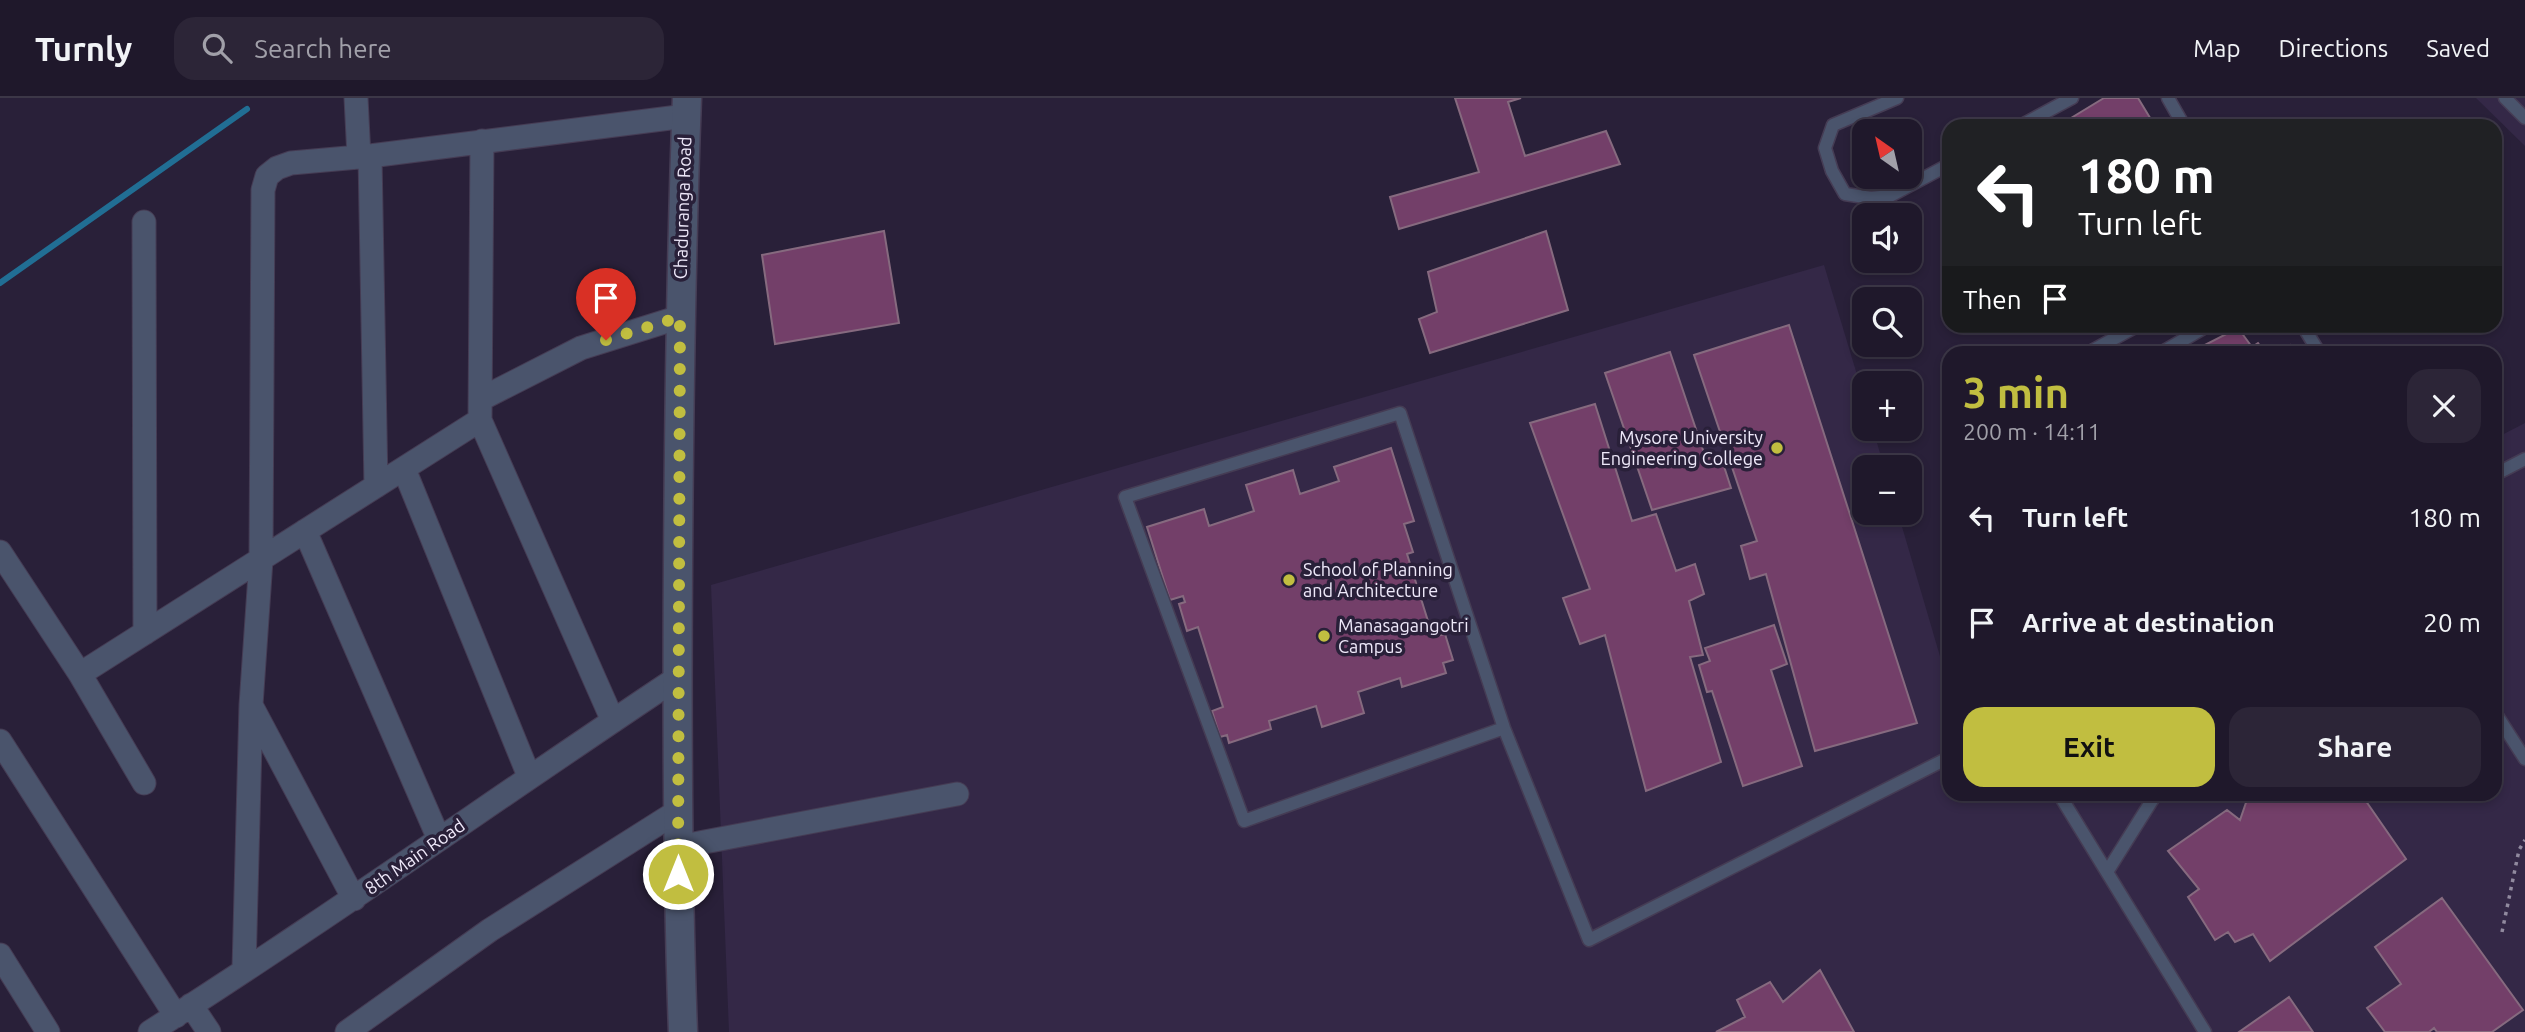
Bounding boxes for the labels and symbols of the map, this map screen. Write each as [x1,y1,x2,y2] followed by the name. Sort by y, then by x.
[1852,119,1922,189] north arrow
[670,136,694,280] street label: Chaduranga Road
[576,268,636,340] pin
[1601,427,1763,468] place label: Mysore University Engineering College
[1769,440,1785,456] marker: Mysore University Engineering College
[1303,559,1453,600] place label: School of Planning and Architecture
[1281,572,1297,588] marker: School of Planning and Architecture
[1338,615,1469,656] place label: Manasagangotri Campus
[1316,628,1332,644] marker: Manasagangotri Campus
[361,814,468,898] street label: 8th Main Road
[641,837,715,911] position arrow

